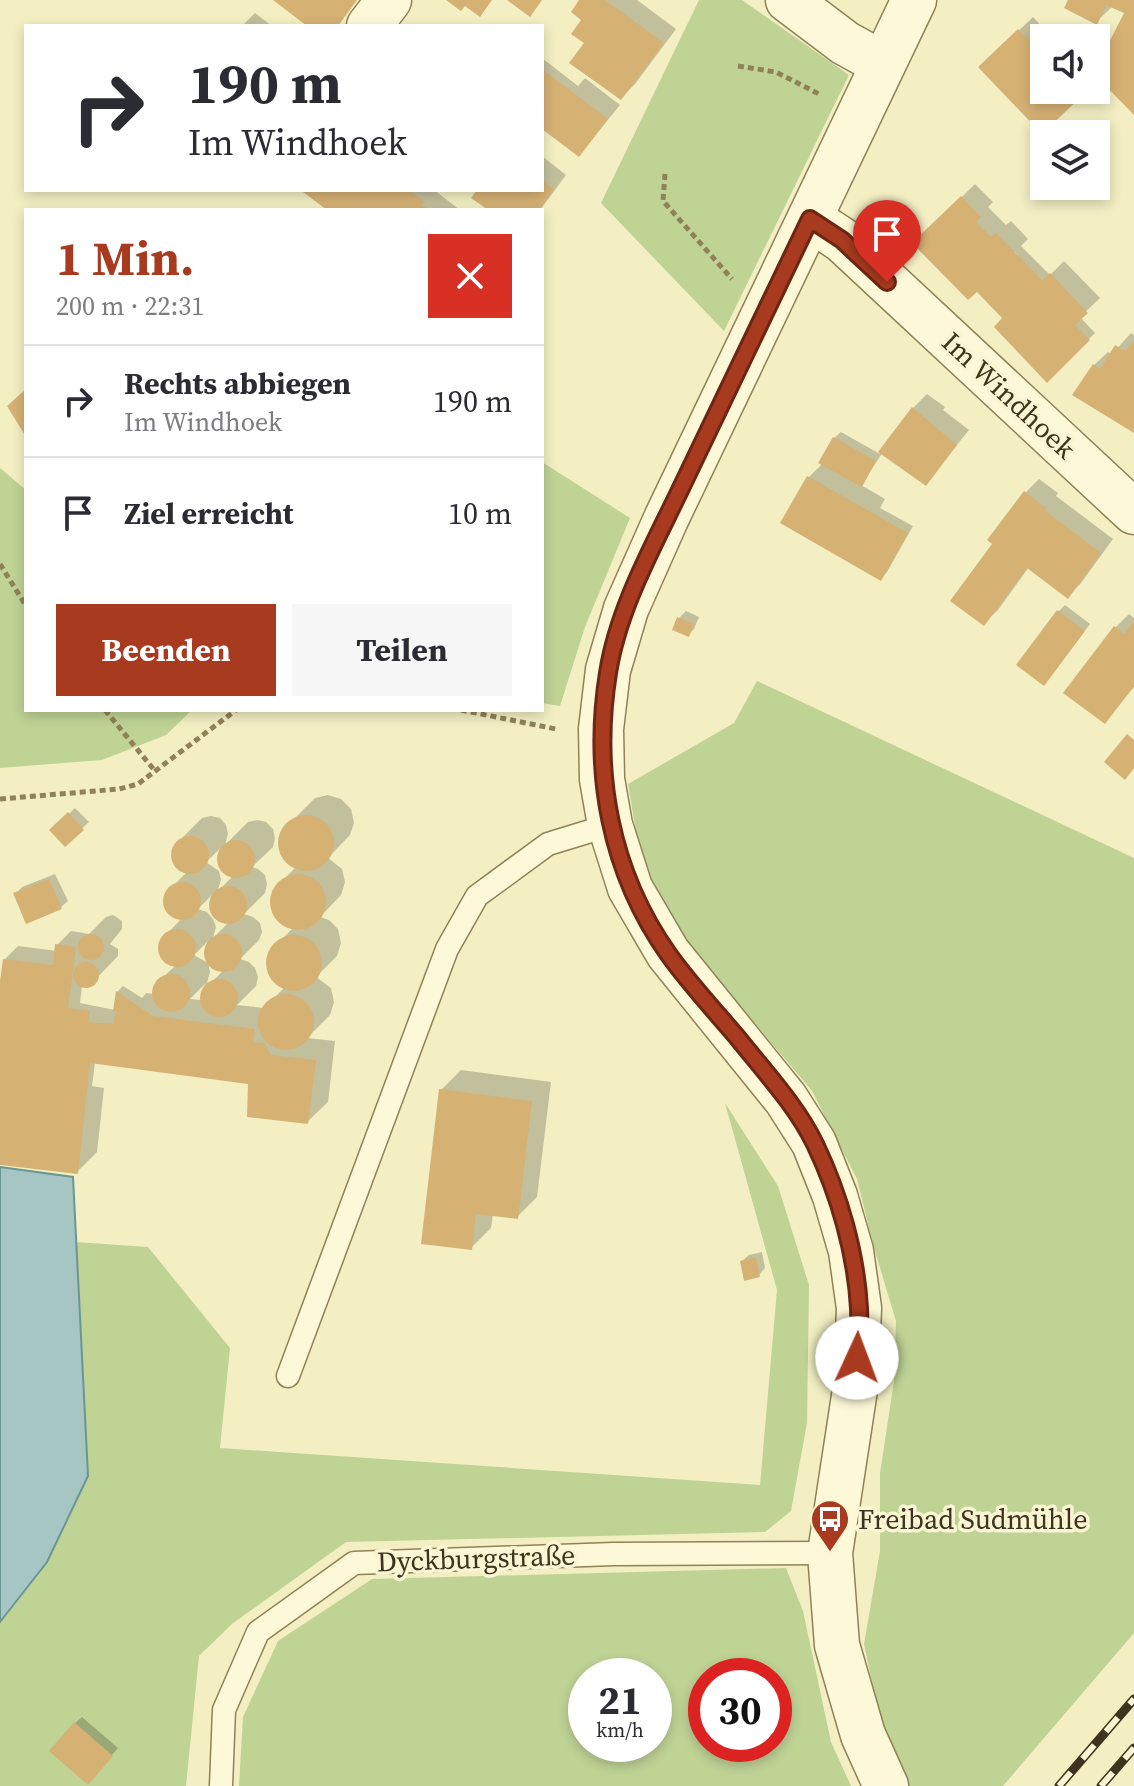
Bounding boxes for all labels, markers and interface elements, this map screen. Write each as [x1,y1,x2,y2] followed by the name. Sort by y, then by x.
[1030,24,1110,200] map controls
[1030,24,1110,104] button: sound
[188,45,342,122] text: 190 m
[56,56,160,160] icon: right
[188,118,407,167] text: Im Windhoek
[1030,120,1110,200] button: layers
[853,200,921,282] pin
[865,212,909,256] icon: arrive
[56,225,194,291] text: 1 Min.
[428,234,512,318] button: close
[56,288,204,324] text: 200 m · 22:31
[934,323,1085,467] street label: Im Windhoek
[124,363,351,404] text: Rechts abbiegen
[56,379,100,423] icon: right
[433,381,512,422] text: 190 m
[124,404,282,440] text: Im Windhoek
[56,491,100,535] icon: arrive
[124,493,293,534] text: Ziel erreicht
[448,493,512,534] text: 10 m
[56,604,276,696] button: Beenden
[292,604,512,696] button: Teilen
[815,1316,899,1400] position arrow
[809,1498,851,1553] bus stop icon: Freibad Sudmühle
[858,1500,1087,1538] place label: Freibad Sudmühle
[376,1536,576,1580] street label: Dyckburgstraße
[688,1658,792,1762] speed limit sign: 30
[598,1673,642,1727] text: 21
[596,1716,644,1744] text: km/h

